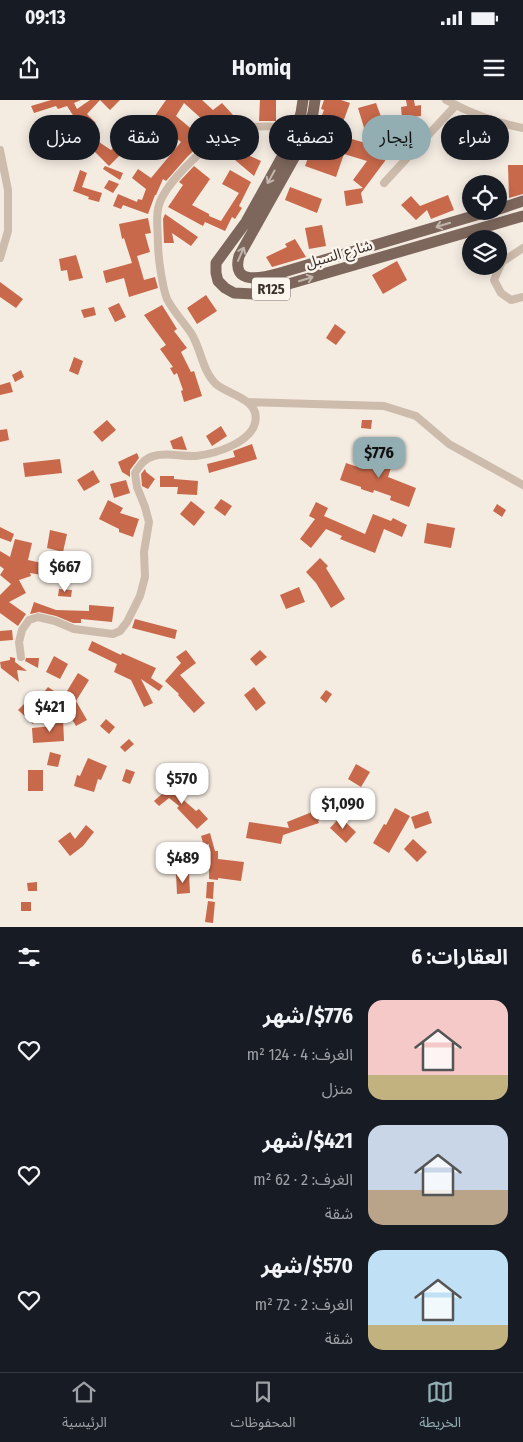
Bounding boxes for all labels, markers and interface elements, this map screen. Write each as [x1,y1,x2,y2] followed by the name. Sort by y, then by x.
[25,6,66,29] text: 09:13
[15,54,43,82] icon: share
[232,54,291,81] text: Homiq
[480,54,508,82] icon: menu
[29,115,100,160] chip: منزل
[110,115,178,160] chip: شقة
[188,115,259,160] chip: جديد
[269,115,352,160] chip: تصفية
[362,115,431,160] chip: إيجار
[441,115,509,160] chip: شراء
[266,169,276,184] one-way arrow
[462,175,507,275] map controls
[462,175,507,220] button: locate
[435,221,451,231] one-way arrow
[462,230,507,275] button: layers
[303,236,376,275] street label: شارع السبل
[236,247,246,262] one-way arrow
[298,273,314,283] one-way arrow
[252,278,290,300] road number: R125
[349,436,409,479] pin: $776
[364,443,394,462] text: $776
[35,550,95,593] pin: $667
[49,557,81,576] text: $667
[20,690,80,733] pin: $421
[35,697,65,716] text: $421
[152,762,212,805] pin: $570
[167,769,197,788] text: $570
[302,788,384,830] pin: $1,090
[321,794,365,813] text: $1,090
[153,842,213,884] pin: $489
[167,848,199,867] text: $489
[15,943,43,971] icon: filters
[411,944,508,970] text: العقارات: 6
[263,1003,353,1029] text: $776/شهر
[408,1020,468,1080] icon: home
[15,1036,43,1064] icon: heart
[247,1045,353,1064] text: الغرف: 4 · 124 m²
[322,1079,353,1098] text: منزل
[262,1128,353,1154] text: $421/شهر
[408,1145,468,1205] icon: home
[15,1161,43,1189] icon: heart
[253,1170,353,1189] text: الغرف: 2 · 62 m²
[325,1204,353,1223] text: شقة
[261,1253,353,1279] text: $570/شهر
[408,1270,468,1330] icon: home
[15,1286,43,1314] icon: heart
[255,1295,353,1314] text: الغرف: 2 · 72 m²
[325,1329,353,1348] text: شقة
[62,1378,107,1437] tab: الرئيسية
[231,1378,296,1437] tab: المحفوظات
[419,1378,461,1437] tab: الخريطة

